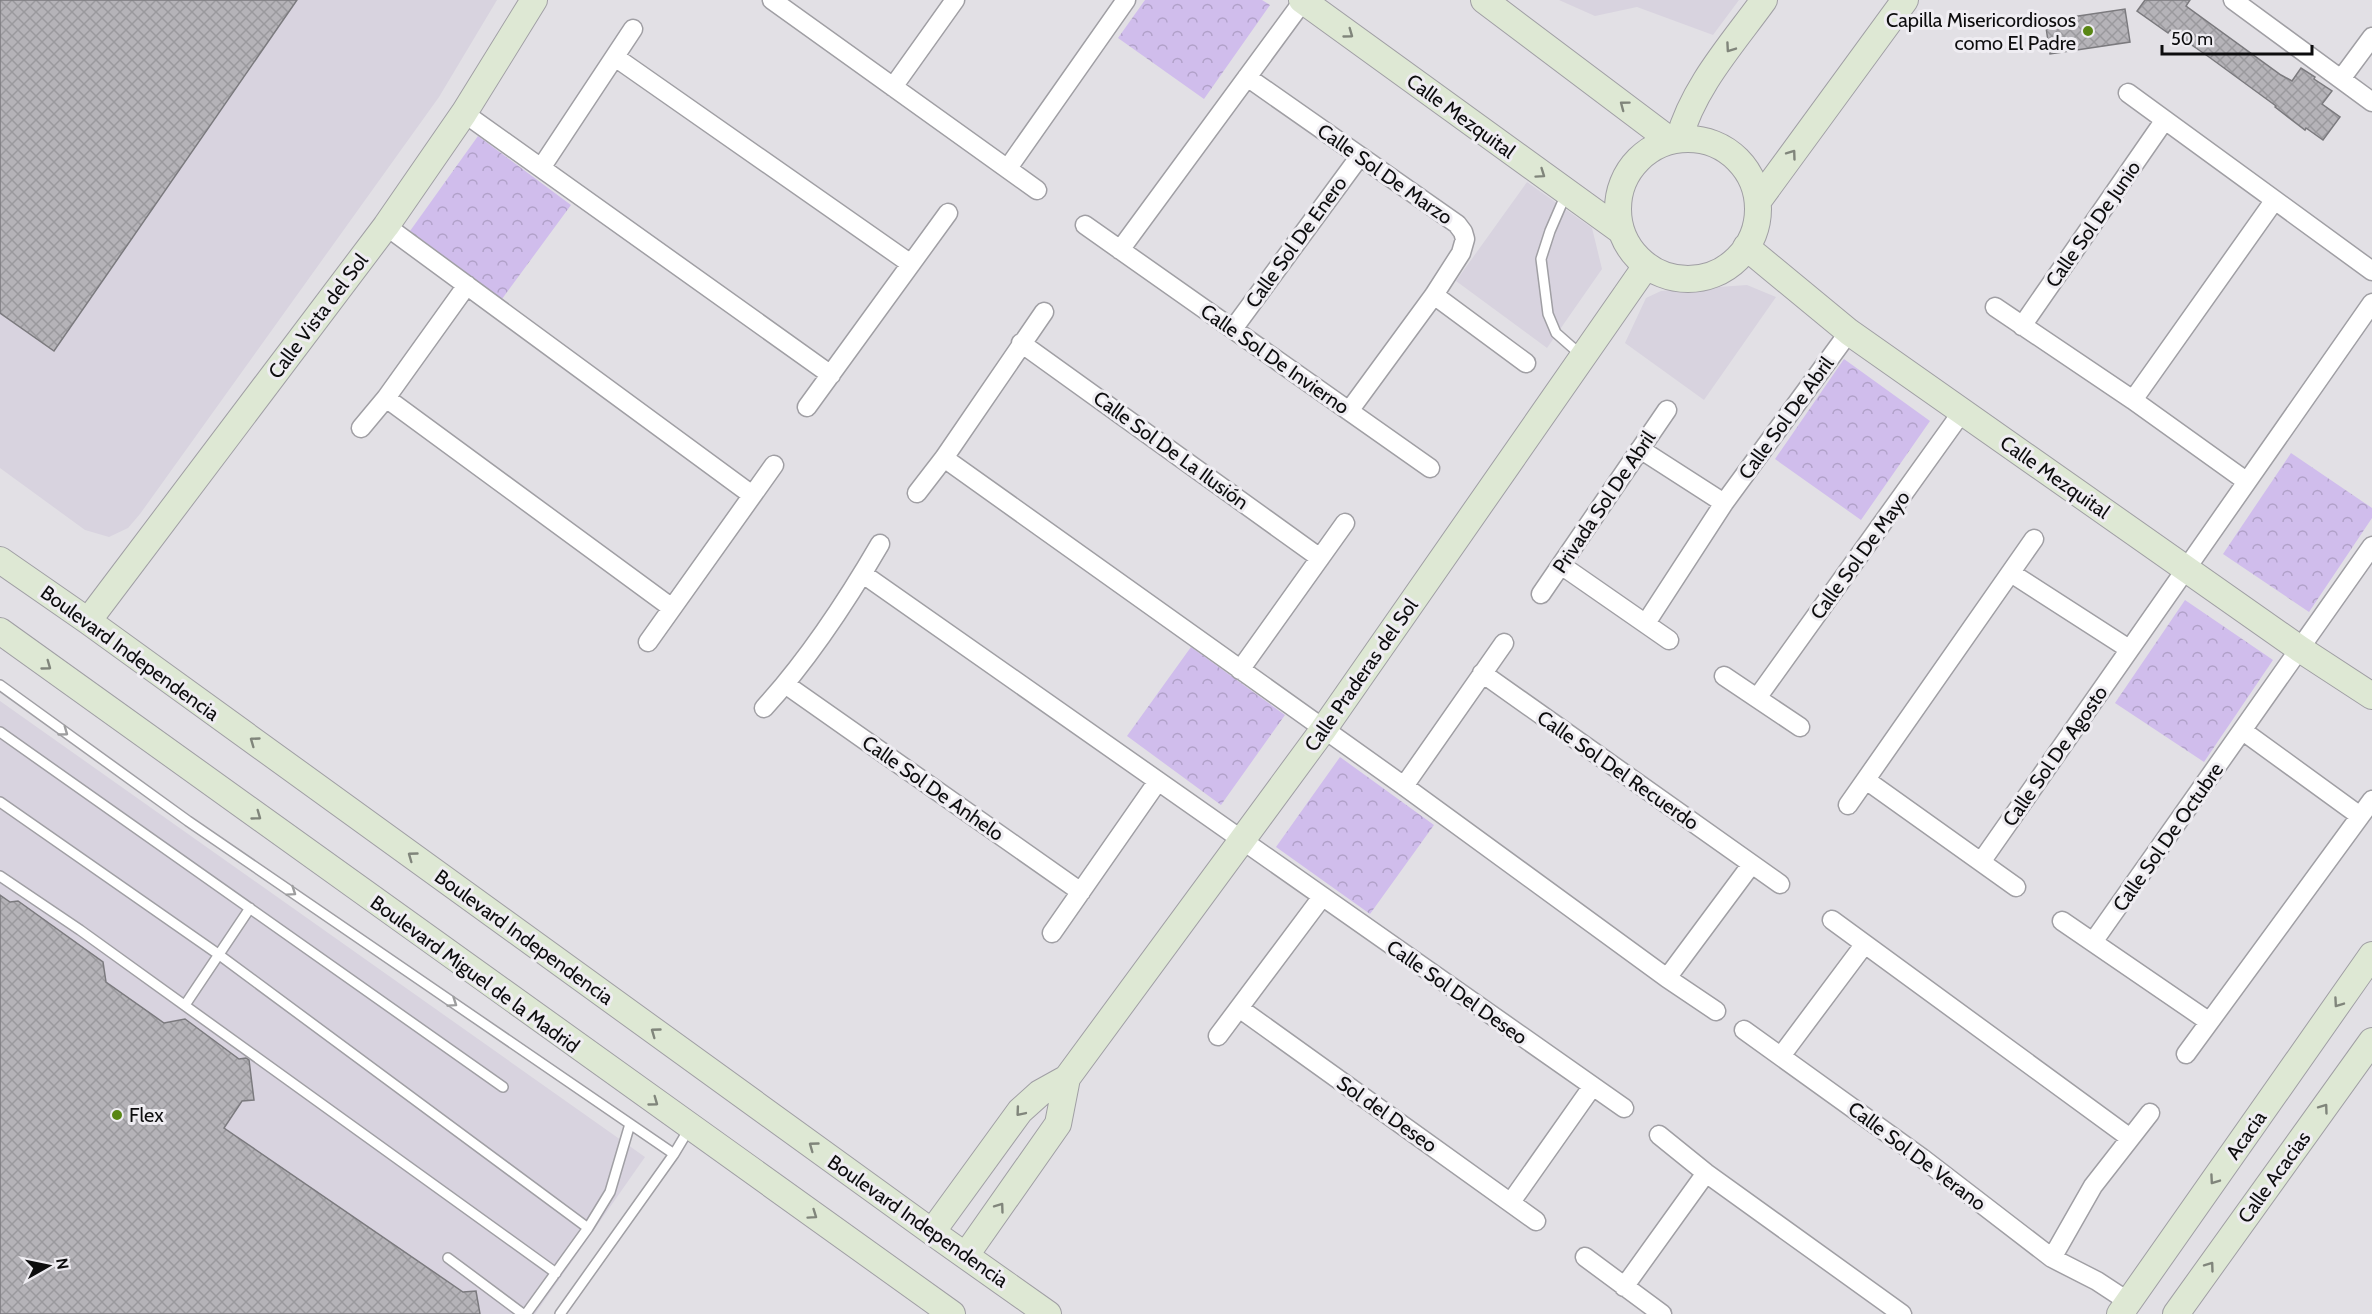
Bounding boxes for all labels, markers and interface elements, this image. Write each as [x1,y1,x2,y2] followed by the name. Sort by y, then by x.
[1886,8,2076,55] place label: Capilla Misericordiosos como El Padre
[2162,18,2312,56] scale bar
[2081,24,2095,38] marker: Capilla Misericordiosos como El Padre
[1342,27,1353,38] one-way arrow
[2171,28,2213,50] text: 50 m
[1726,41,1737,52] one-way arrow
[1402,69,1520,164] street label: Calle Mezquital
[1620,102,1631,113] one-way arrow
[1313,118,1457,230] street label: Calle Sol De Marzo
[1785,149,1796,160] one-way arrow
[2040,156,2146,292] street label: Calle Sol De Junio
[1534,167,1545,178] one-way arrow
[1240,172,1352,312] street label: Calle Sol De Enero
[263,248,373,383] street label: Calle Vista del Sol
[1196,299,1354,419] street label: Calle Sol De Invierno
[1733,352,1839,484] street label: Calle Sol De Abril
[1089,386,1253,514] street label: Calle Sol De La Ilusión
[1548,426,1661,578] street label: Privada Sol De Abril
[1996,430,2115,524] street label: Calle Mezquital
[1805,486,1915,624] street label: Calle Sol De Mayo
[36,580,224,726] street label: Boulevard Independencia
[1299,594,1423,756] street label: Calle Praderas del Sol
[41,659,52,670] one-way arrow
[1998,681,2112,831] street label: Calle Sol De Agosto
[1533,705,1703,835] street label: Calle Sol Del Recuerdo
[58,724,69,735] one-way arrow
[858,730,1008,846] street label: Calle Sol De Anhelo
[249,738,260,749] one-way arrow
[2108,758,2228,916] street label: Calle Sol De Octubre
[250,809,261,820] one-way arrow
[407,852,418,863] one-way arrow
[430,864,618,1010] street label: Boulevard Independencia
[286,885,297,896] one-way arrow
[366,890,584,1058] street label: Boulevard Miguel de la Madrid
[1382,935,1532,1049] street label: Calle Sol Del Deseo
[447,995,458,1006] one-way arrow
[2334,996,2345,1007] one-way arrow
[650,1028,661,1039] one-way arrow
[1332,1071,1442,1157] street label: Sol del Deseo
[647,1095,658,1106] one-way arrow
[1843,1096,1991,1216] street label: Calle Sol De Verano
[129,1103,164,1127] place label: Flex
[2317,1104,2328,1115] one-way arrow
[1016,1105,1027,1116] one-way arrow
[2221,1106,2271,1164] street label: Acacia
[110,1108,124,1122] marker: Flex
[2233,1126,2315,1228] street label: Calle Acacias
[808,1142,819,1153] one-way arrow
[823,1150,1013,1293] street label: Boulevard Independencia
[2210,1173,2221,1184] one-way arrow
[993,1203,1004,1214] one-way arrow
[806,1208,817,1219] one-way arrow
[18,1236,78,1296] north arrow
[52,1257,73,1271] text: N
[2203,1262,2214,1273] one-way arrow

